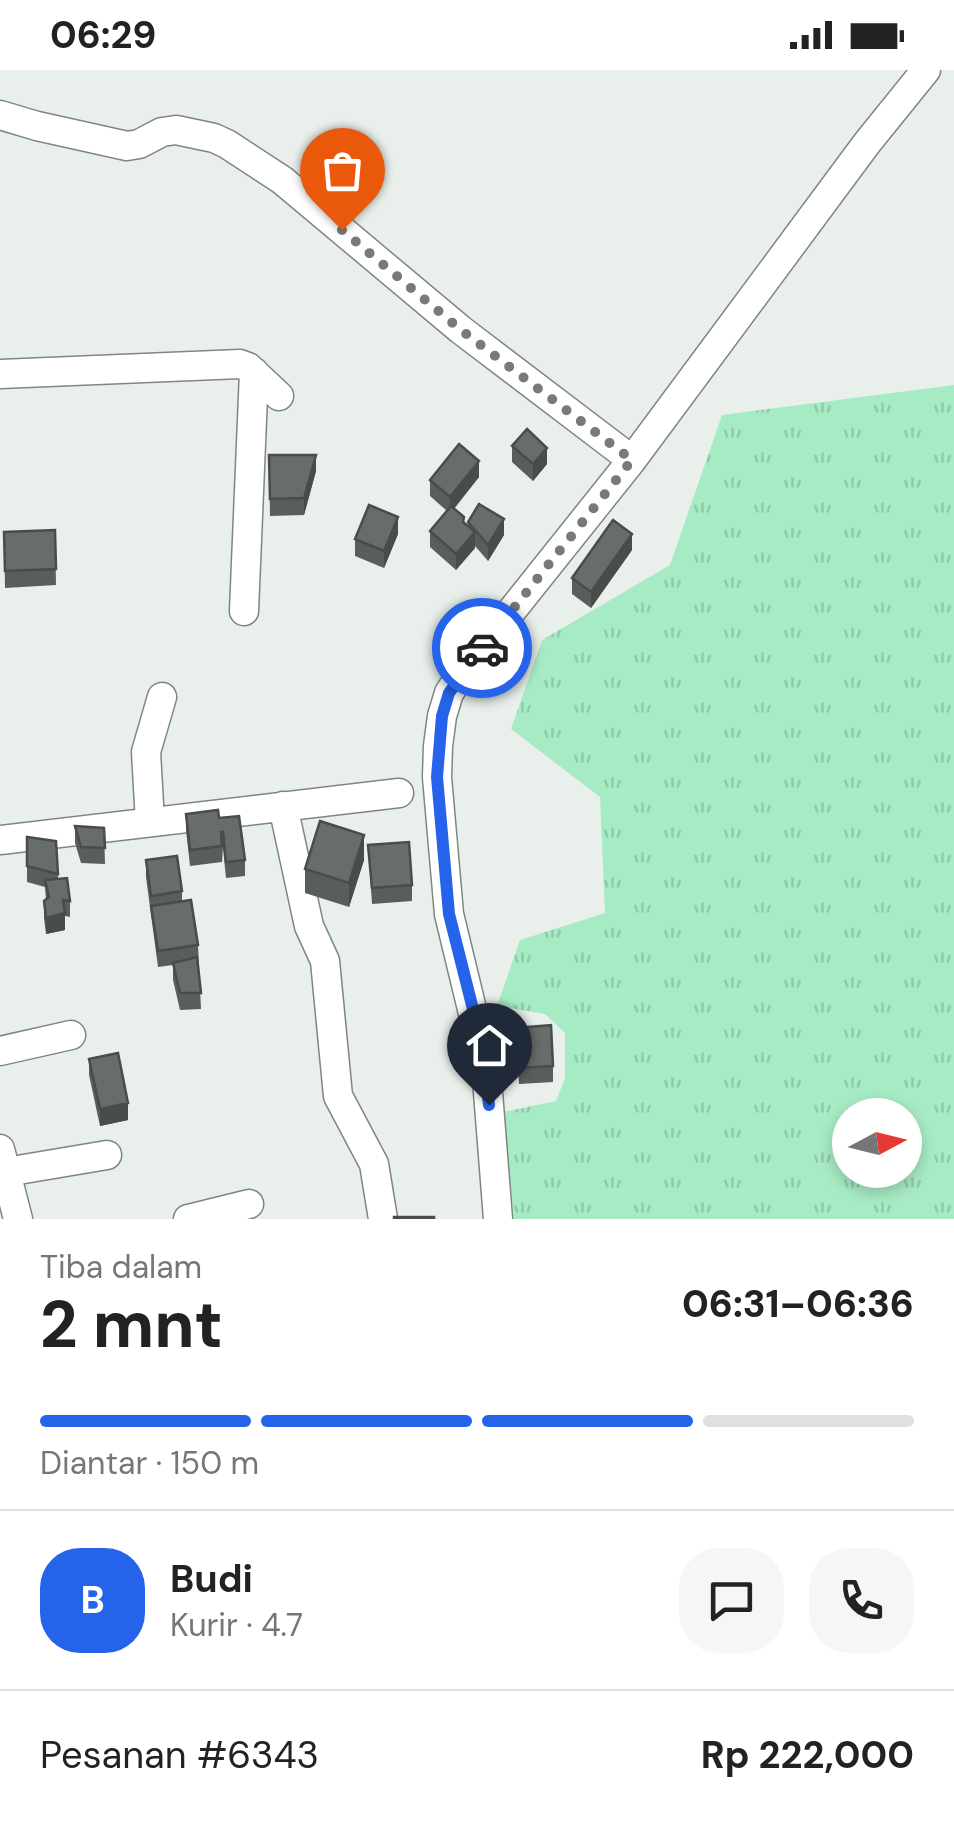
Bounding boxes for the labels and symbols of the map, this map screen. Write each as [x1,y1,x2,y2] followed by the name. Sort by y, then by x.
[300,128,385,231] pin
[432,598,532,698] courier
[447,1003,532,1106] pin
[832,1098,922,1188] north arrow

